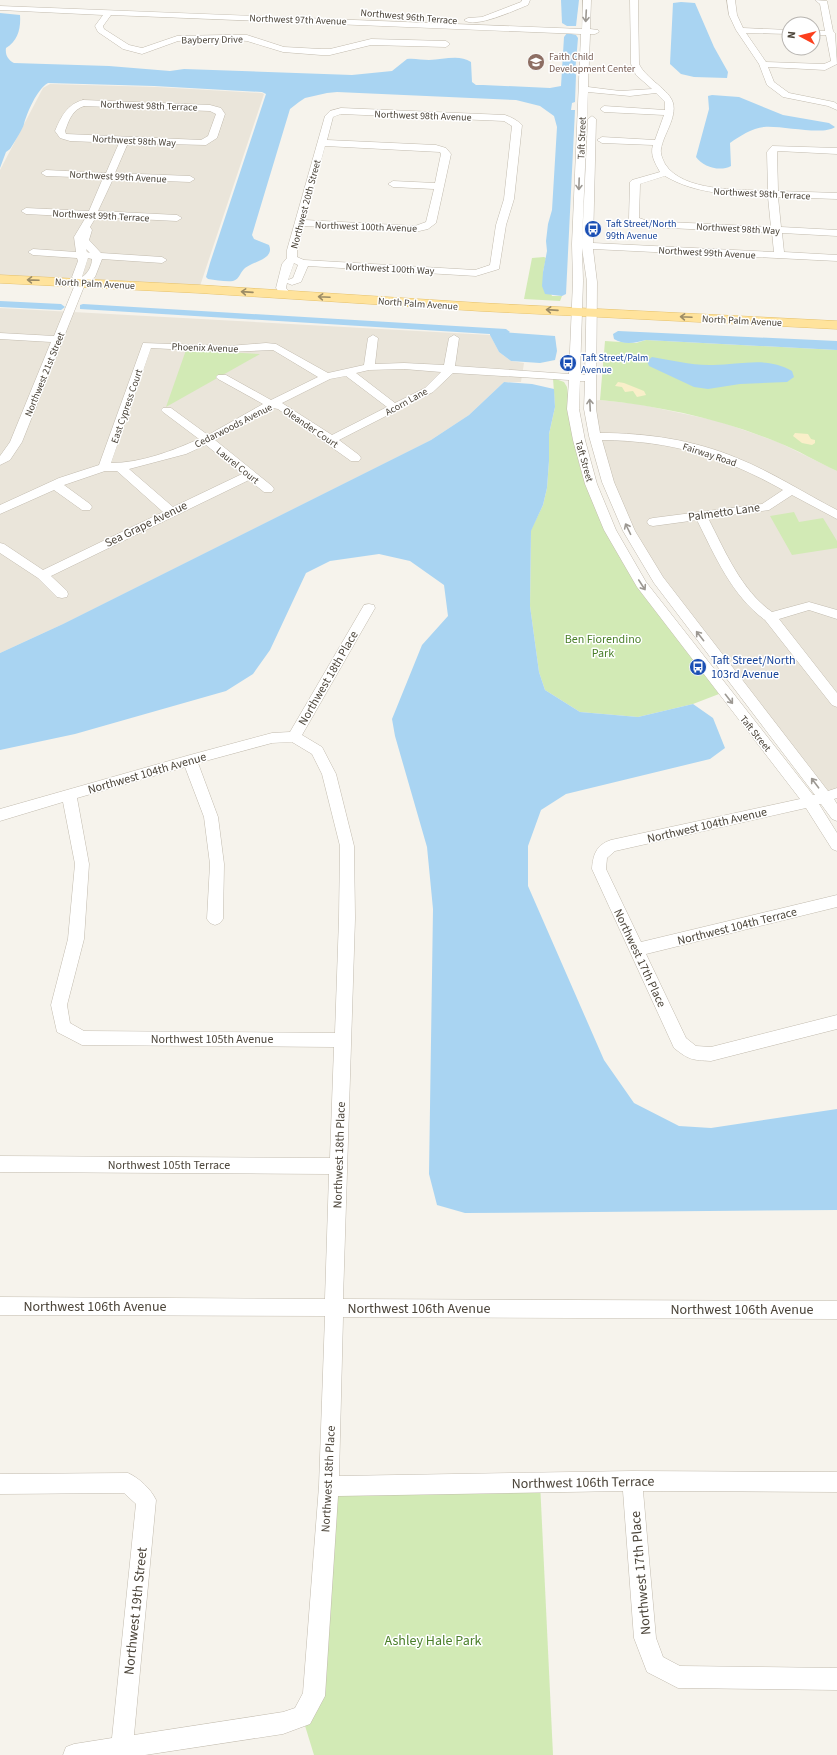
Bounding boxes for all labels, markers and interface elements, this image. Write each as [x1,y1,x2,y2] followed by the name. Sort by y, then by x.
[360,6,458,28] street label: Northwest 96th Terrace
[582,9,590,22] one-way arrow
[249,11,347,29] street label: Northwest 97th Avenue
[781,16,821,56] north arrow
[784,30,799,39] text: N
[181,32,243,48] street label: Bayberry Drive
[549,50,636,76] place label: Faith Child Development Center
[526,52,546,72] school or university icon: Faith Child Development Center
[100,97,198,115] street label: Northwest 98th Terrace
[374,107,472,125] street label: Northwest 98th Avenue
[574,116,590,160] street label: Taft Street
[92,132,176,150] street label: Northwest 98th Way
[287,158,325,250] street label: Northwest 20th Street
[69,167,167,187] street label: Northwest 99th Avenue
[575,177,583,190] one-way arrow
[713,184,811,204] street label: Northwest 98th Terrace
[52,206,150,226] street label: Northwest 99th Terrace
[606,217,676,243] place label: Taft Street/North 99th Avenue
[315,218,417,236] street label: Northwest 100th Avenue
[583,219,603,239] bus stop icon: Taft Street/North 99th Avenue
[696,220,780,238] street label: Northwest 98th Way
[658,243,756,263] street label: Northwest 99th Avenue
[345,260,435,278] street label: Northwest 100th Way
[55,275,135,293] street label: North Palm Avenue
[27,277,40,284] one-way arrow
[241,288,254,295] one-way arrow
[318,293,331,300] one-way arrow
[377,294,458,314] street label: North Palm Avenue
[546,307,559,314] one-way arrow
[702,312,782,330] street label: North Palm Avenue
[680,313,693,321] one-way arrow
[22,329,69,419] street label: Northwest 21st Street
[171,340,239,356] street label: Phoenix Avenue
[581,351,648,377] place label: Taft Street/Palm Avenue
[558,353,578,373] bus stop icon: Taft Street/Palm Avenue
[108,367,146,445] street label: East Cypress Court
[383,384,430,419] street label: Acorn Lane
[586,399,594,412] one-way arrow
[192,400,275,452] street label: Cedarwoods Avenue
[280,404,341,452] street label: Oleander Court
[571,439,597,484] street label: Taft Street
[681,440,738,470] street label: Fairway Road
[213,444,262,488] street label: Laurel Court
[102,497,190,552] street label: Sea Grape Avenue
[687,499,761,526] street label: Palmetto Lane
[624,523,631,535] one-way arrow
[638,579,646,590] one-way arrow
[294,628,363,729] street label: Northwest 18th Place
[565,631,641,662] park label: Ben Fiorendino Park
[696,631,705,642] one-way arrow
[711,652,796,683] place label: Taft Street/North 103rd Avenue
[688,657,708,677] bus stop icon: Taft Street/North 103rd Avenue
[725,694,734,705] one-way arrow
[736,713,774,755] street label: Taft Street
[86,748,208,799] street label: Northwest 104th Avenue
[810,777,819,788] one-way arrow
[645,803,769,848] street label: Northwest 104th Avenue
[676,903,799,950] street label: Northwest 104th Terrace
[609,906,670,1010] street label: Northwest 17th Place
[151,1031,273,1048] street label: Northwest 105th Avenue
[329,1101,350,1209] street label: Northwest 18th Place
[108,1157,230,1174] street label: Northwest 105th Terrace
[23,1297,167,1317] street label: Northwest 106th Avenue
[347,1299,491,1319] street label: Northwest 106th Avenue
[670,1300,814,1320] street label: Northwest 106th Avenue
[317,1425,340,1533] street label: Northwest 18th Place
[511,1472,655,1494] street label: Northwest 106th Terrace
[626,1510,656,1636] street label: Northwest 17th Place
[119,1546,153,1676] street label: Northwest 19th Street
[385,1631,482,1651] park label: Ashley Hale Park

